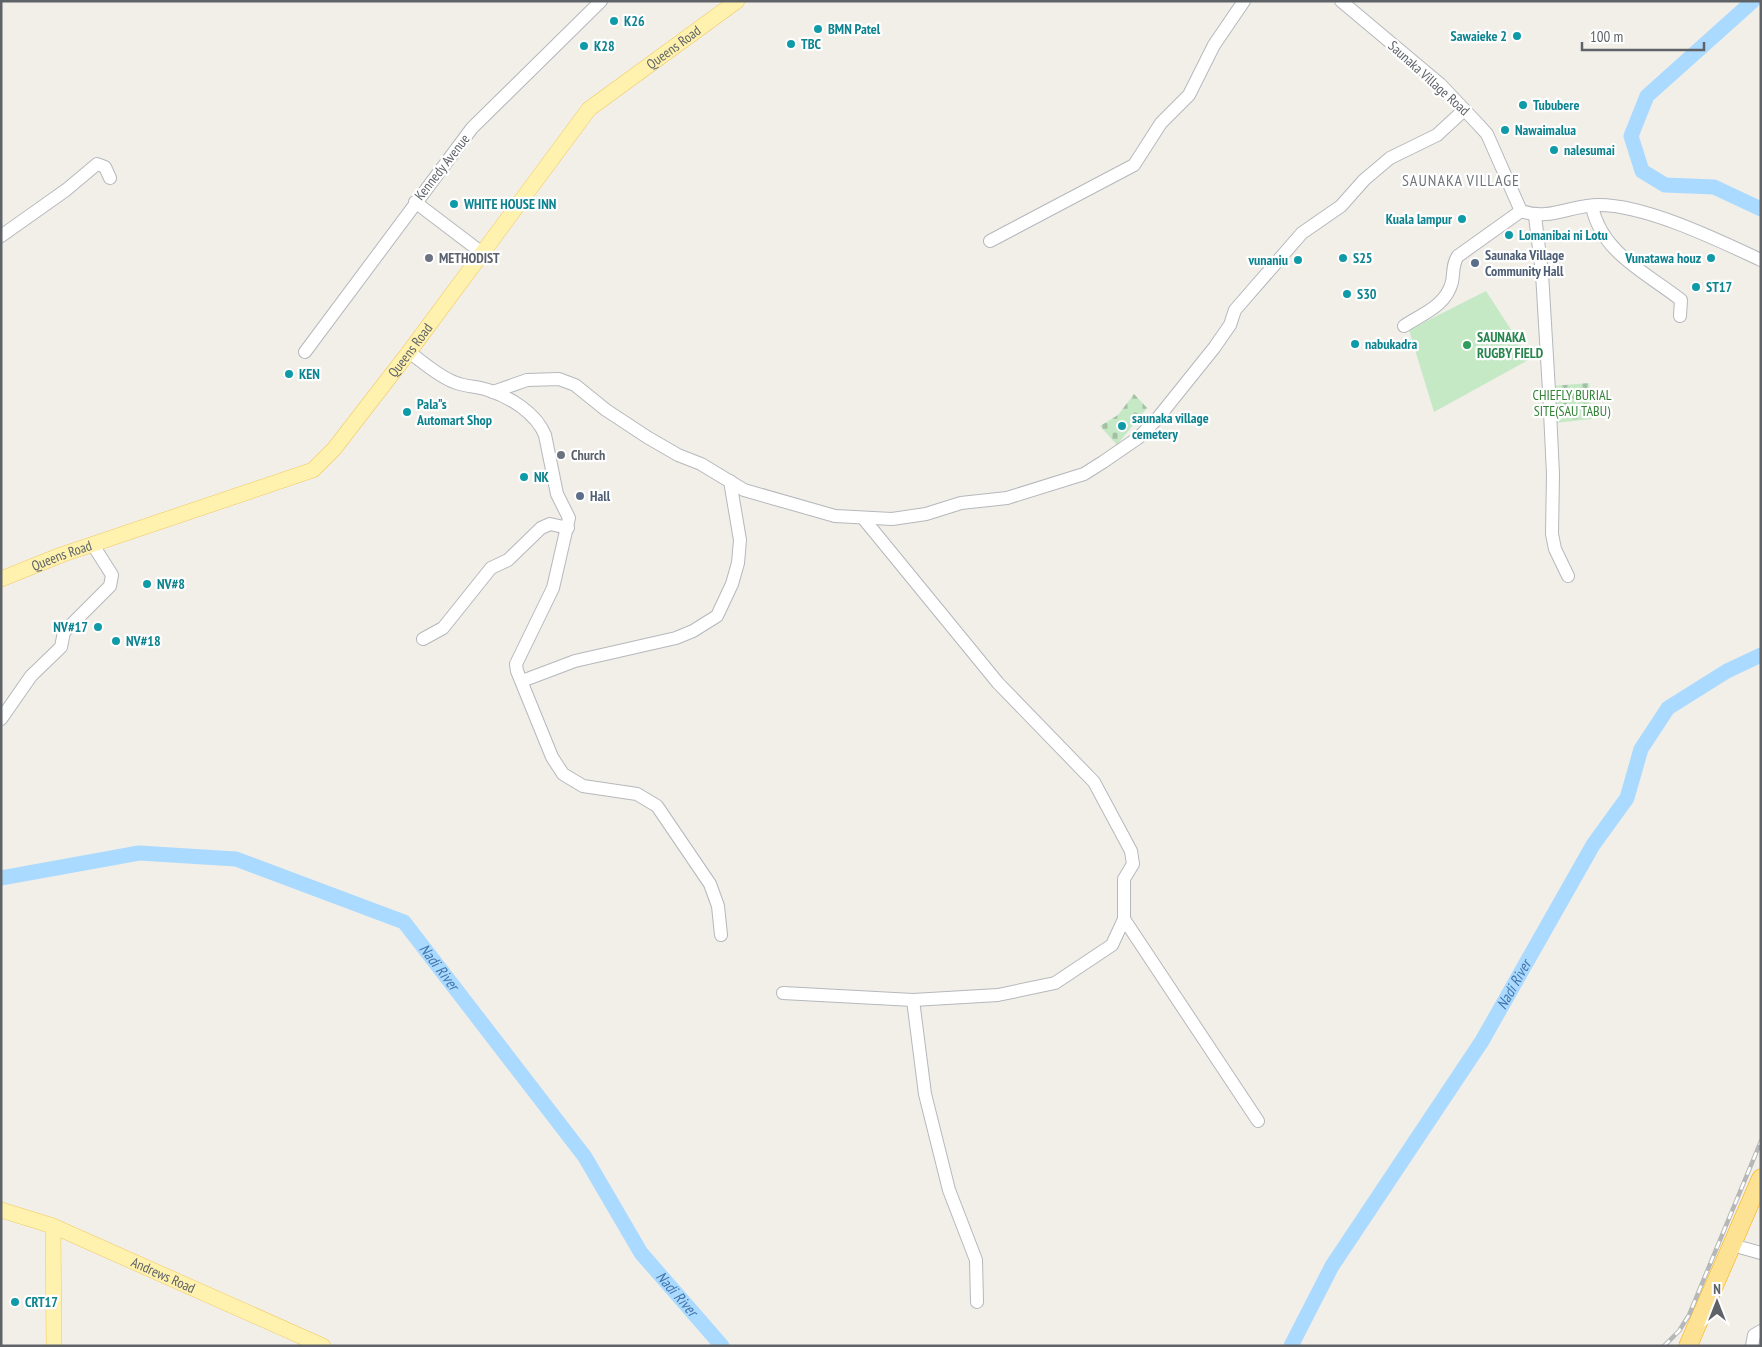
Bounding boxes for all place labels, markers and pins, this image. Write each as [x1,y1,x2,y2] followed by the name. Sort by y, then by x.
[624,12,645,30] place label: K26
[608,15,620,27] marker: K26
[828,20,881,38] place label: BMN Patel
[812,23,824,35] marker: BMN Patel
[1451,27,1507,45] place label: Sawaieke 2
[1511,30,1523,42] marker: Sawaieke 2
[801,35,821,53] place label: TBC
[594,37,615,55] place label: K28
[785,38,797,50] marker: TBC
[578,40,590,52] marker: K28
[1533,96,1579,114] place label: Tububere
[1517,99,1529,111] marker: Tububere
[1515,121,1576,139] place label: Nawaimalua
[1499,124,1511,136] marker: Nawaimalua
[1564,141,1615,159] place label: nalesumai
[1548,144,1560,156] marker: nalesumai
[463,195,556,213] place label: WHITE HOUSE INN
[448,198,460,210] marker: WHITE HOUSE INN
[1386,210,1453,228] place label: Kuala lampur
[1456,213,1468,225] marker: Kuala lampur
[1519,226,1608,244] place label: Lomanibai ni Lotu
[1503,229,1515,241] marker: Lomanibai ni Lotu
[1485,246,1564,280] place label: Saunaka Village Community Hall
[439,249,500,267] place label: METHODIST
[1353,249,1373,267] place label: S25
[1624,249,1701,267] place label: Vunatawa houz
[1247,251,1288,269] place label: vunaniu
[423,252,435,264] marker: METHODIST
[1337,252,1349,264] marker: S25
[1705,252,1717,264] marker: Vunatawa houz
[1292,254,1304,266] marker: vunaniu
[1469,257,1481,269] marker: Saunaka Village Community Hall
[1706,278,1732,296] place label: ST17
[1690,281,1702,293] marker: ST17
[1357,285,1377,303] place label: S30
[1341,288,1353,300] marker: S30
[1477,328,1544,362] place label: SAUNAKA RUGBY FIELD
[1365,335,1417,353] place label: nabukadra
[1349,338,1361,350] marker: nabukadra
[1461,339,1473,351] marker: SAUNAKA RUGBY FIELD
[299,365,320,383] place label: KEN
[283,368,295,380] marker: KEN
[416,395,492,429] place label: Pala"s Automart Shop
[401,406,413,418] marker: Pala"s Automart Shop
[1132,409,1209,443] place label: saunaka village cemetery
[1116,420,1128,432] marker: saunaka village cemetery
[571,446,605,464] place label: Church
[555,449,567,461] marker: Church
[534,468,550,486] place label: NK
[518,471,530,483] marker: NK
[590,487,611,505] place label: Hall
[574,490,586,502] marker: Hall
[157,575,185,593] place label: NV#8
[141,578,153,590] marker: NV#8
[53,618,88,636] place label: NV#17
[92,621,104,633] marker: NV#17
[126,632,161,650] place label: NV#18
[110,635,122,647] marker: NV#18
[25,1293,58,1311] place label: CRT17
[9,1296,21,1308] marker: CRT17

